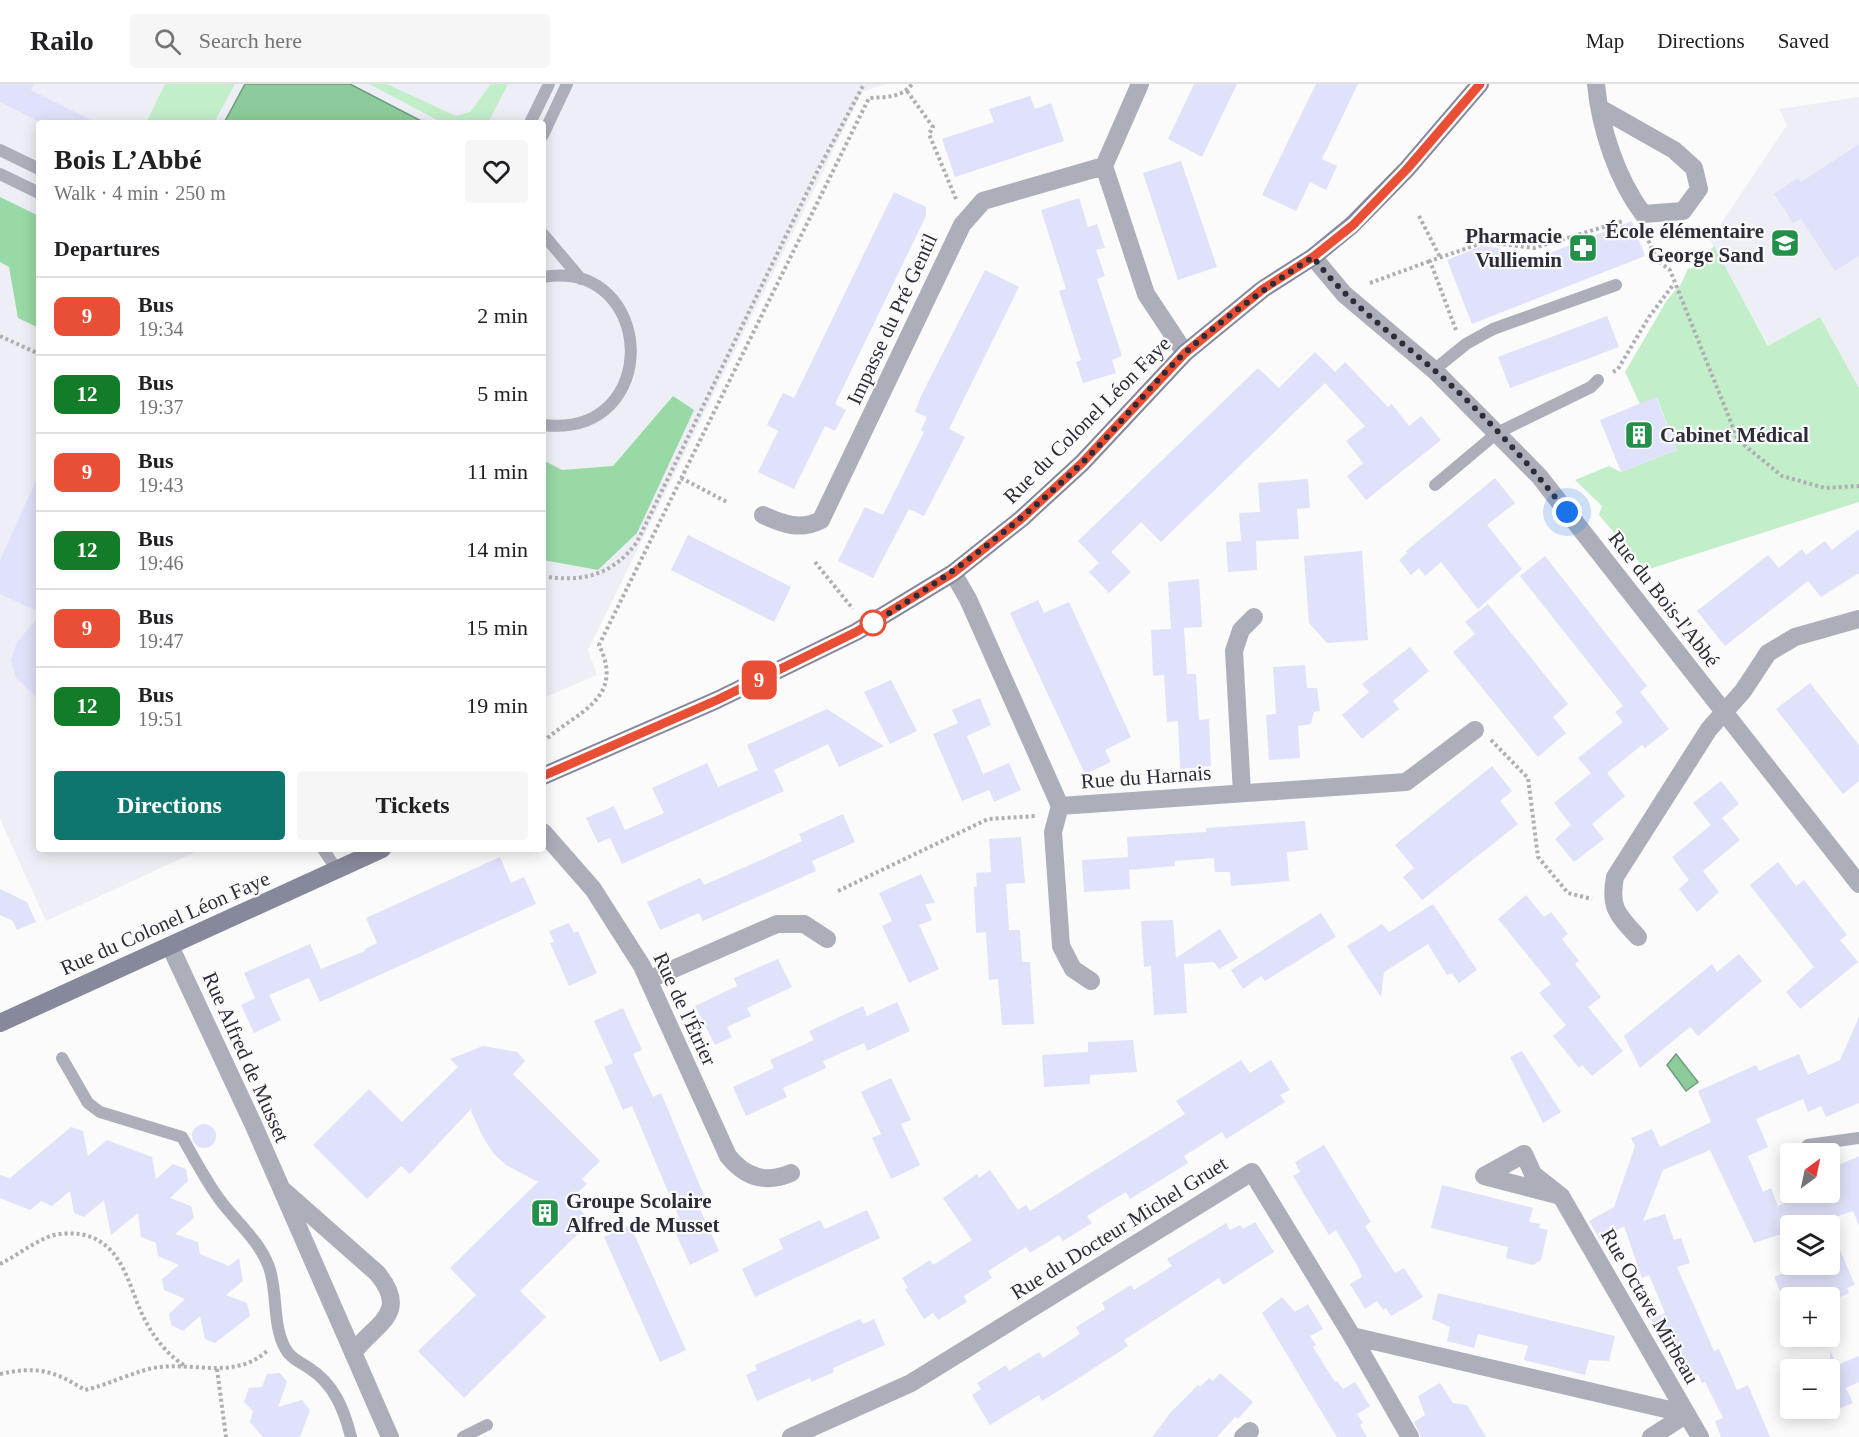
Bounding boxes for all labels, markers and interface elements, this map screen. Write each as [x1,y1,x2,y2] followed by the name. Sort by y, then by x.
[130,14,550,68] search box
[30,25,94,56] text: Railo
[151,25,184,58] icon: search
[199,28,302,53] text: Search here
[1586,29,1624,53] text: Map
[1657,29,1745,53] text: Directions
[1778,29,1829,53] text: Saved
[465,140,528,203] button: heart
[54,144,202,175] text: Bois L’Abbé
[54,182,226,204] text: Walk · 4 min · 250 m
[1605,219,1764,267] place label: École élémentaire George Sand
[1465,224,1562,272] place label: Pharmacie Vulliemin
[1769,227,1801,259] school or university icon: École élémentaire George Sand
[842,229,942,408] street label: Impasse du Pré Gentil
[1567,232,1599,264] pharmacy icon: Pharmacie Vulliemin
[54,236,160,261] text: Departures
[138,292,173,317] text: Bus
[477,303,528,328] text: 2 min
[82,304,92,328] text: 9
[138,318,184,340] text: 19:34
[999,332,1175,508] street label: Rue du Colonel Léon Faye
[138,370,173,395] text: Bus
[477,381,528,406] text: 5 min
[77,382,98,406] text: 12
[138,396,184,418] text: 19:37
[1623,419,1655,451] building icon: Cabinet Médical
[1660,423,1809,447] place label: Cabinet Médical
[138,448,173,473] text: Bus
[467,459,528,484] text: 11 min
[82,460,92,484] text: 9
[138,474,184,496] text: 19:43
[1552,497,1582,527] your location
[138,526,173,551] text: Bus
[1603,526,1725,672] street label: Rue du Bois-l'Abbé
[466,537,528,562] text: 14 min
[77,538,98,562] text: 12
[138,552,184,574] text: 19:46
[138,604,173,629] text: Bus
[860,610,886,636] unlabelled marker
[466,615,528,640] text: 15 min
[82,616,92,640] text: 9
[138,630,184,652] text: 19:47
[740,660,778,700] line badge: 9
[754,668,764,692] text: 9
[138,682,173,707] text: Bus
[466,693,528,718] text: 19 min
[77,694,98,718] text: 12
[138,708,184,730] text: 19:51
[1080,760,1212,794] street label: Rue du Harnais
[54,771,285,840] button: Directions
[297,771,528,840] button: Tickets
[57,866,273,980] street label: Rue du Colonel Léon Faye
[648,949,722,1069] street label: Rue de l'Étrier
[198,968,294,1146] street label: Rue Alfred de Musset
[1780,1143,1840,1203] north arrow
[1780,1143,1840,1419] map controls
[1006,1151,1232,1305] street label: Rue du Docteur Michel Gruet
[566,1189,720,1237] place label: Groupe Scolaire Alfred de Musset
[529,1197,561,1229] building icon: Groupe Scolaire Alfred de Musset
[1780,1215,1840,1275] button: layers
[1596,1224,1704,1388] street label: Rue Octave Mirbeau
[1780,1287,1840,1347] button: +
[1780,1359,1840,1419] button: −

